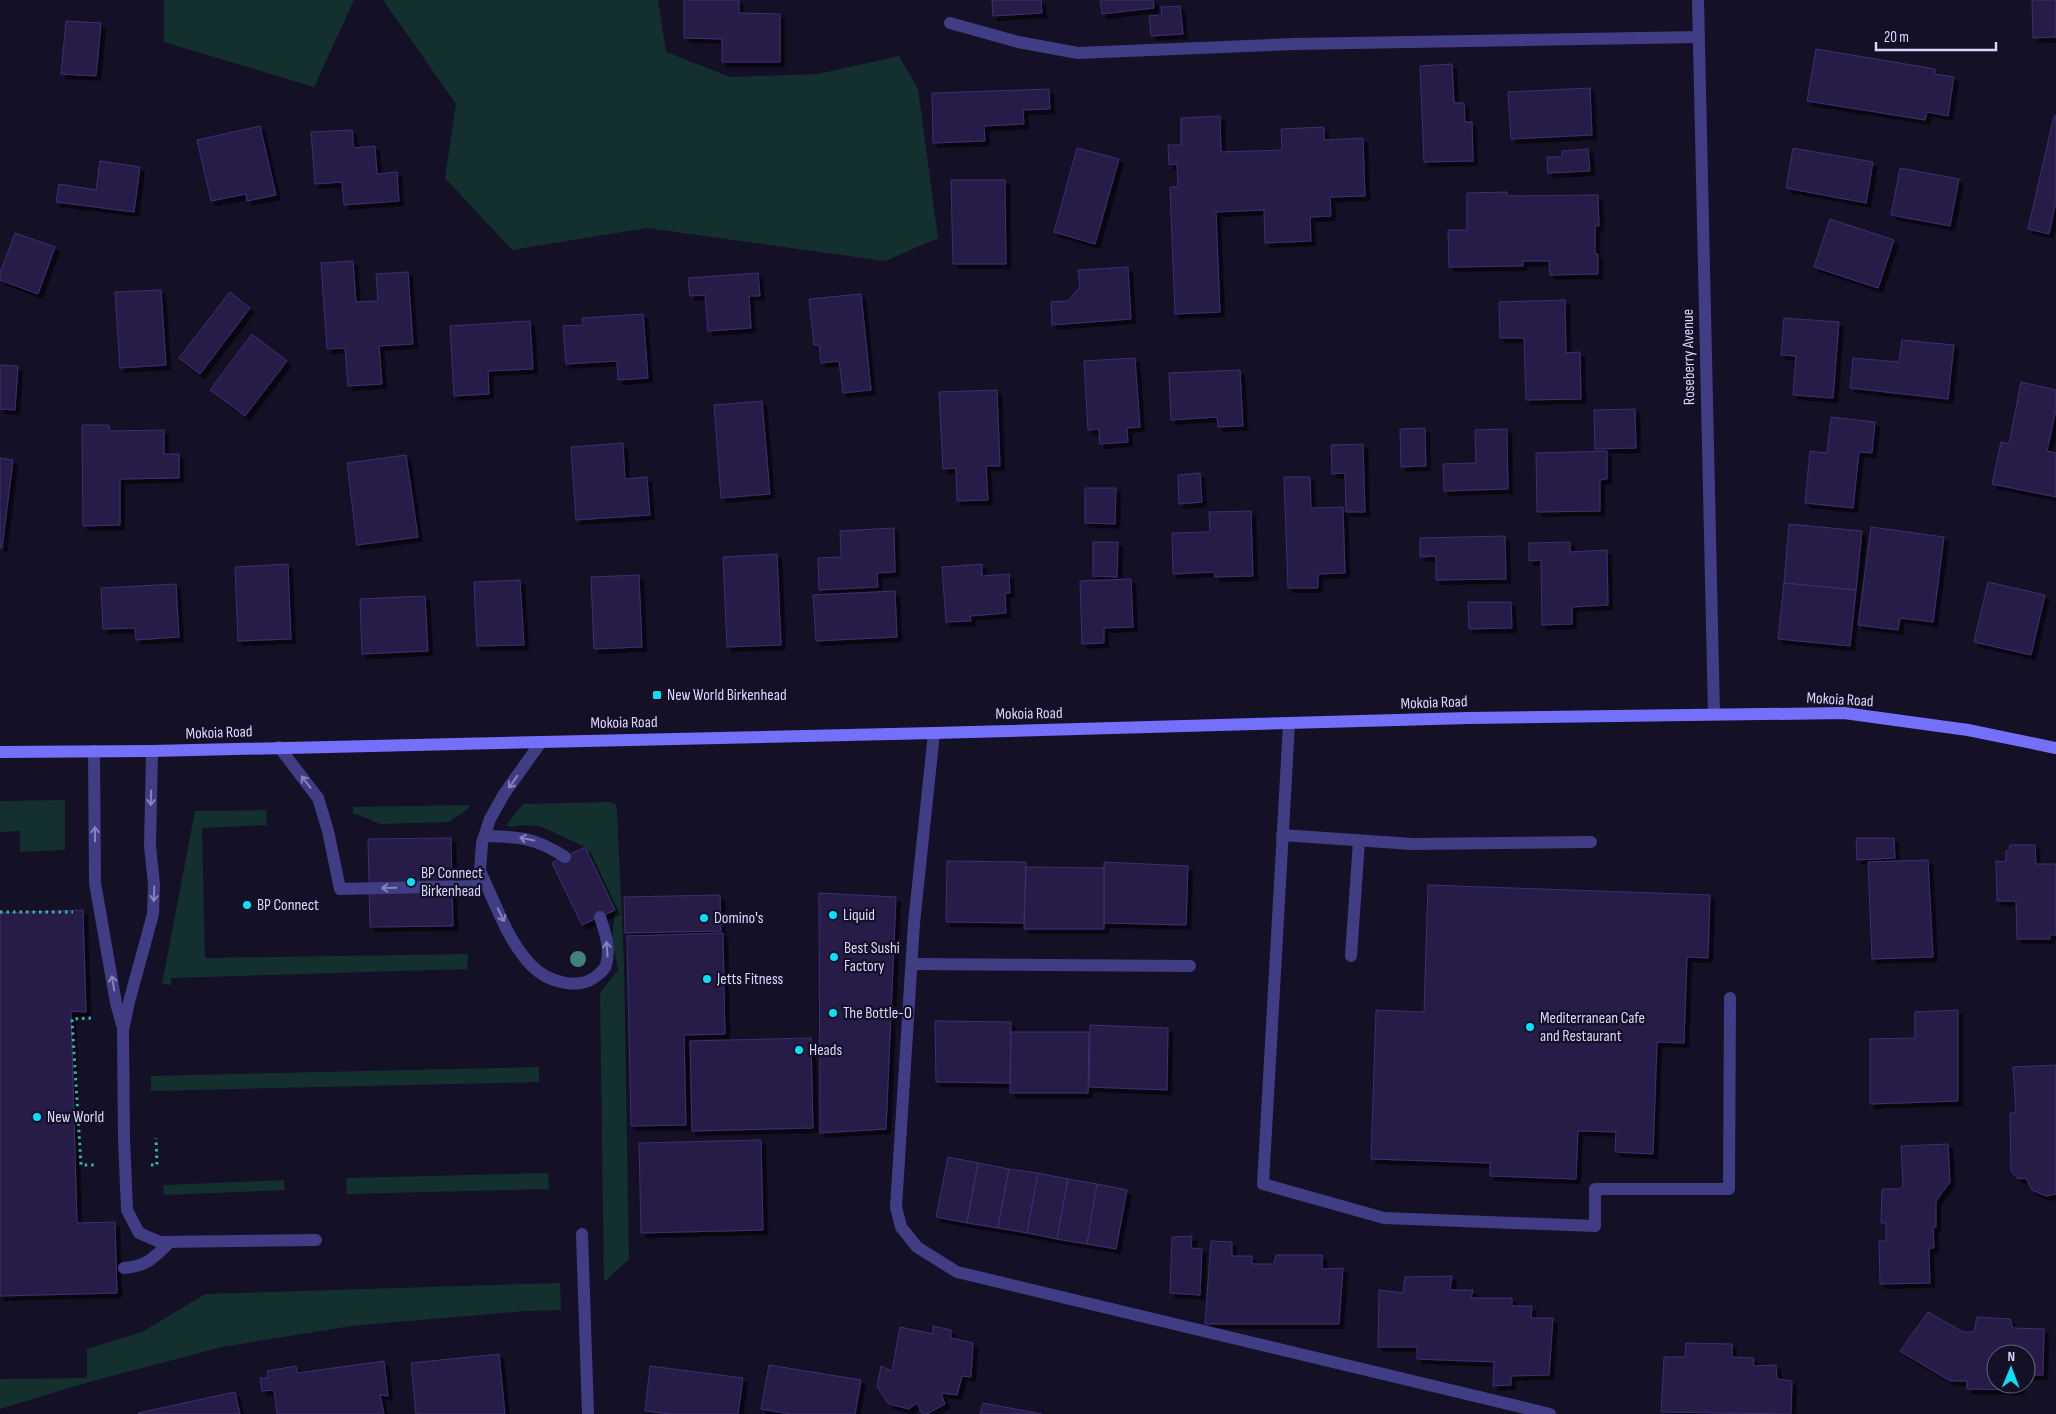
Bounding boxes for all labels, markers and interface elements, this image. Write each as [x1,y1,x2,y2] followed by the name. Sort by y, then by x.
[1876,20,1996,52] scale bar
[1884,28,1909,47] text: 20 m
[1679,309,1699,405] street label: Roseberry Avenue
[667,686,787,705] place label: New World Birkenhead
[651,689,663,701] marker: New World Birkenhead
[1806,689,1874,711] street label: Mokoia Road
[1400,692,1468,714] street label: Mokoia Road
[995,704,1063,724] street label: Mokoia Road
[590,713,658,733] street label: Mokoia Road
[185,722,253,744] street label: Mokoia Road
[301,775,311,789] one-way arrow
[508,775,518,789] one-way arrow
[147,790,156,806] one-way arrow
[90,826,100,842] one-way arrow
[519,834,535,843] one-way arrow
[421,864,483,901] place label: BP Connect Birkenhead
[405,876,417,888] marker: BP Connect Birkenhead
[381,883,397,892] one-way arrow
[149,886,159,902] one-way arrow
[257,896,319,915] place label: BP Connect
[241,899,253,911] marker: BP Connect
[843,906,875,925] place label: Liquid
[497,907,506,922] one-way arrow
[714,909,764,928] place label: Domino's
[827,909,839,921] marker: Liquid
[698,912,710,924] marker: Domino's
[844,939,900,976] place label: Best Sushi Factory
[602,941,612,957] one-way arrow
[828,951,840,963] marker: Best Sushi Factory
[716,970,784,989] place label: Jetts Fitness
[701,973,713,985] marker: Jetts Fitness
[107,975,117,991] one-way arrow
[843,1004,912,1023] place label: The Bottle-O
[827,1007,839,1019] marker: The Bottle-O
[1540,1009,1645,1046] place label: Mediterranean Cafe and Restaurant
[1524,1021,1536,1033] marker: Mediterranean Cafe and Restaurant
[809,1041,842,1060] place label: Heads
[793,1044,805,1056] marker: Heads
[47,1108,104,1127] place label: New World
[31,1111,43,1123] marker: New World
[1986,1344,2036,1394] north arrow
[2007,1348,2015,1365] text: N

